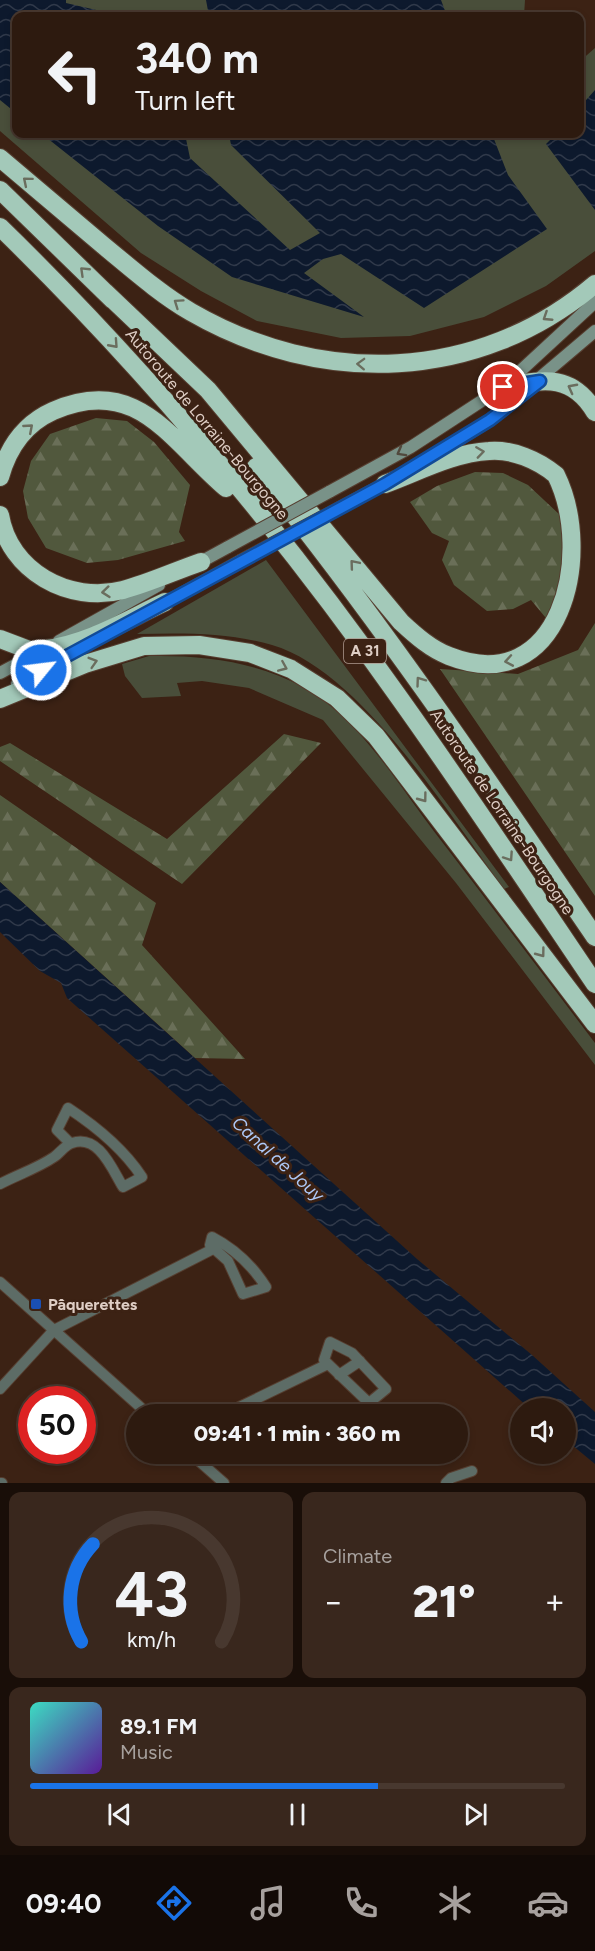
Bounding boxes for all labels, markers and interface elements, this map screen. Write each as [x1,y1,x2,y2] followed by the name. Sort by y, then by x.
[135,33,259,84] text: 340 m
[36,36,114,114] icon: left
[135,84,235,117] text: Turn left
[23,177,34,188] one-way arrow
[80,267,91,278] one-way arrow
[174,299,185,310] one-way arrow
[543,310,553,322] one-way arrow
[122,325,293,523] street label: Autoroute de Lorraine-Bourgogne
[107,338,118,348] one-way arrow
[356,357,365,370] one-way arrow
[477,361,528,412] pin
[486,370,519,403] icon: arrive
[568,384,578,395] one-way arrow
[22,424,33,435] one-way arrow
[396,445,407,456] one-way arrow
[476,447,485,459] one-way arrow
[350,560,361,571] one-way arrow
[101,585,110,598] one-way arrow
[9,638,73,702] position arrow
[344,639,386,663] road number: A 31
[504,654,514,667] one-way arrow
[87,657,98,669] one-way arrow
[277,660,288,672] one-way arrow
[416,677,427,688] one-way arrow
[426,706,578,918] street label: Autoroute de Lorraine-Bourgogne
[416,792,427,803] one-way arrow
[501,850,512,861] one-way arrow
[534,947,545,958] one-way arrow
[227,1112,330,1207] water label: Canal de Jouy
[48,1295,138,1314] place label: Pâquerettes
[29,1297,43,1311] marker: Pâquerettes
[18,1386,96,1464] speed limit sign: 50
[510,1398,576,1464] map controls
[510,1398,576,1464] button: sound
[194,1420,400,1447] text: 09:41 · 1 min · 360 m
[323,1544,392,1568] text: Climate
[114,1557,188,1632] text: 43
[413,1574,475,1628] text: 21°
[323,1582,344,1621] text: −
[544,1582,565,1621] text: +
[127,1627,175,1652] text: km/h
[120,1713,197,1740] text: 89.1 FM
[120,1740,173,1764] text: Music
[103,1798,136,1831] icon: previous
[281,1798,314,1831] icon: pause
[459,1798,492,1831] icon: next
[153,1882,195,1924] icon: directions
[247,1882,289,1924] icon: music
[340,1882,382,1924] icon: phone
[434,1882,476,1924] icon: climate
[527,1882,569,1924] icon: car
[26,1887,102,1920] text: 09:40

